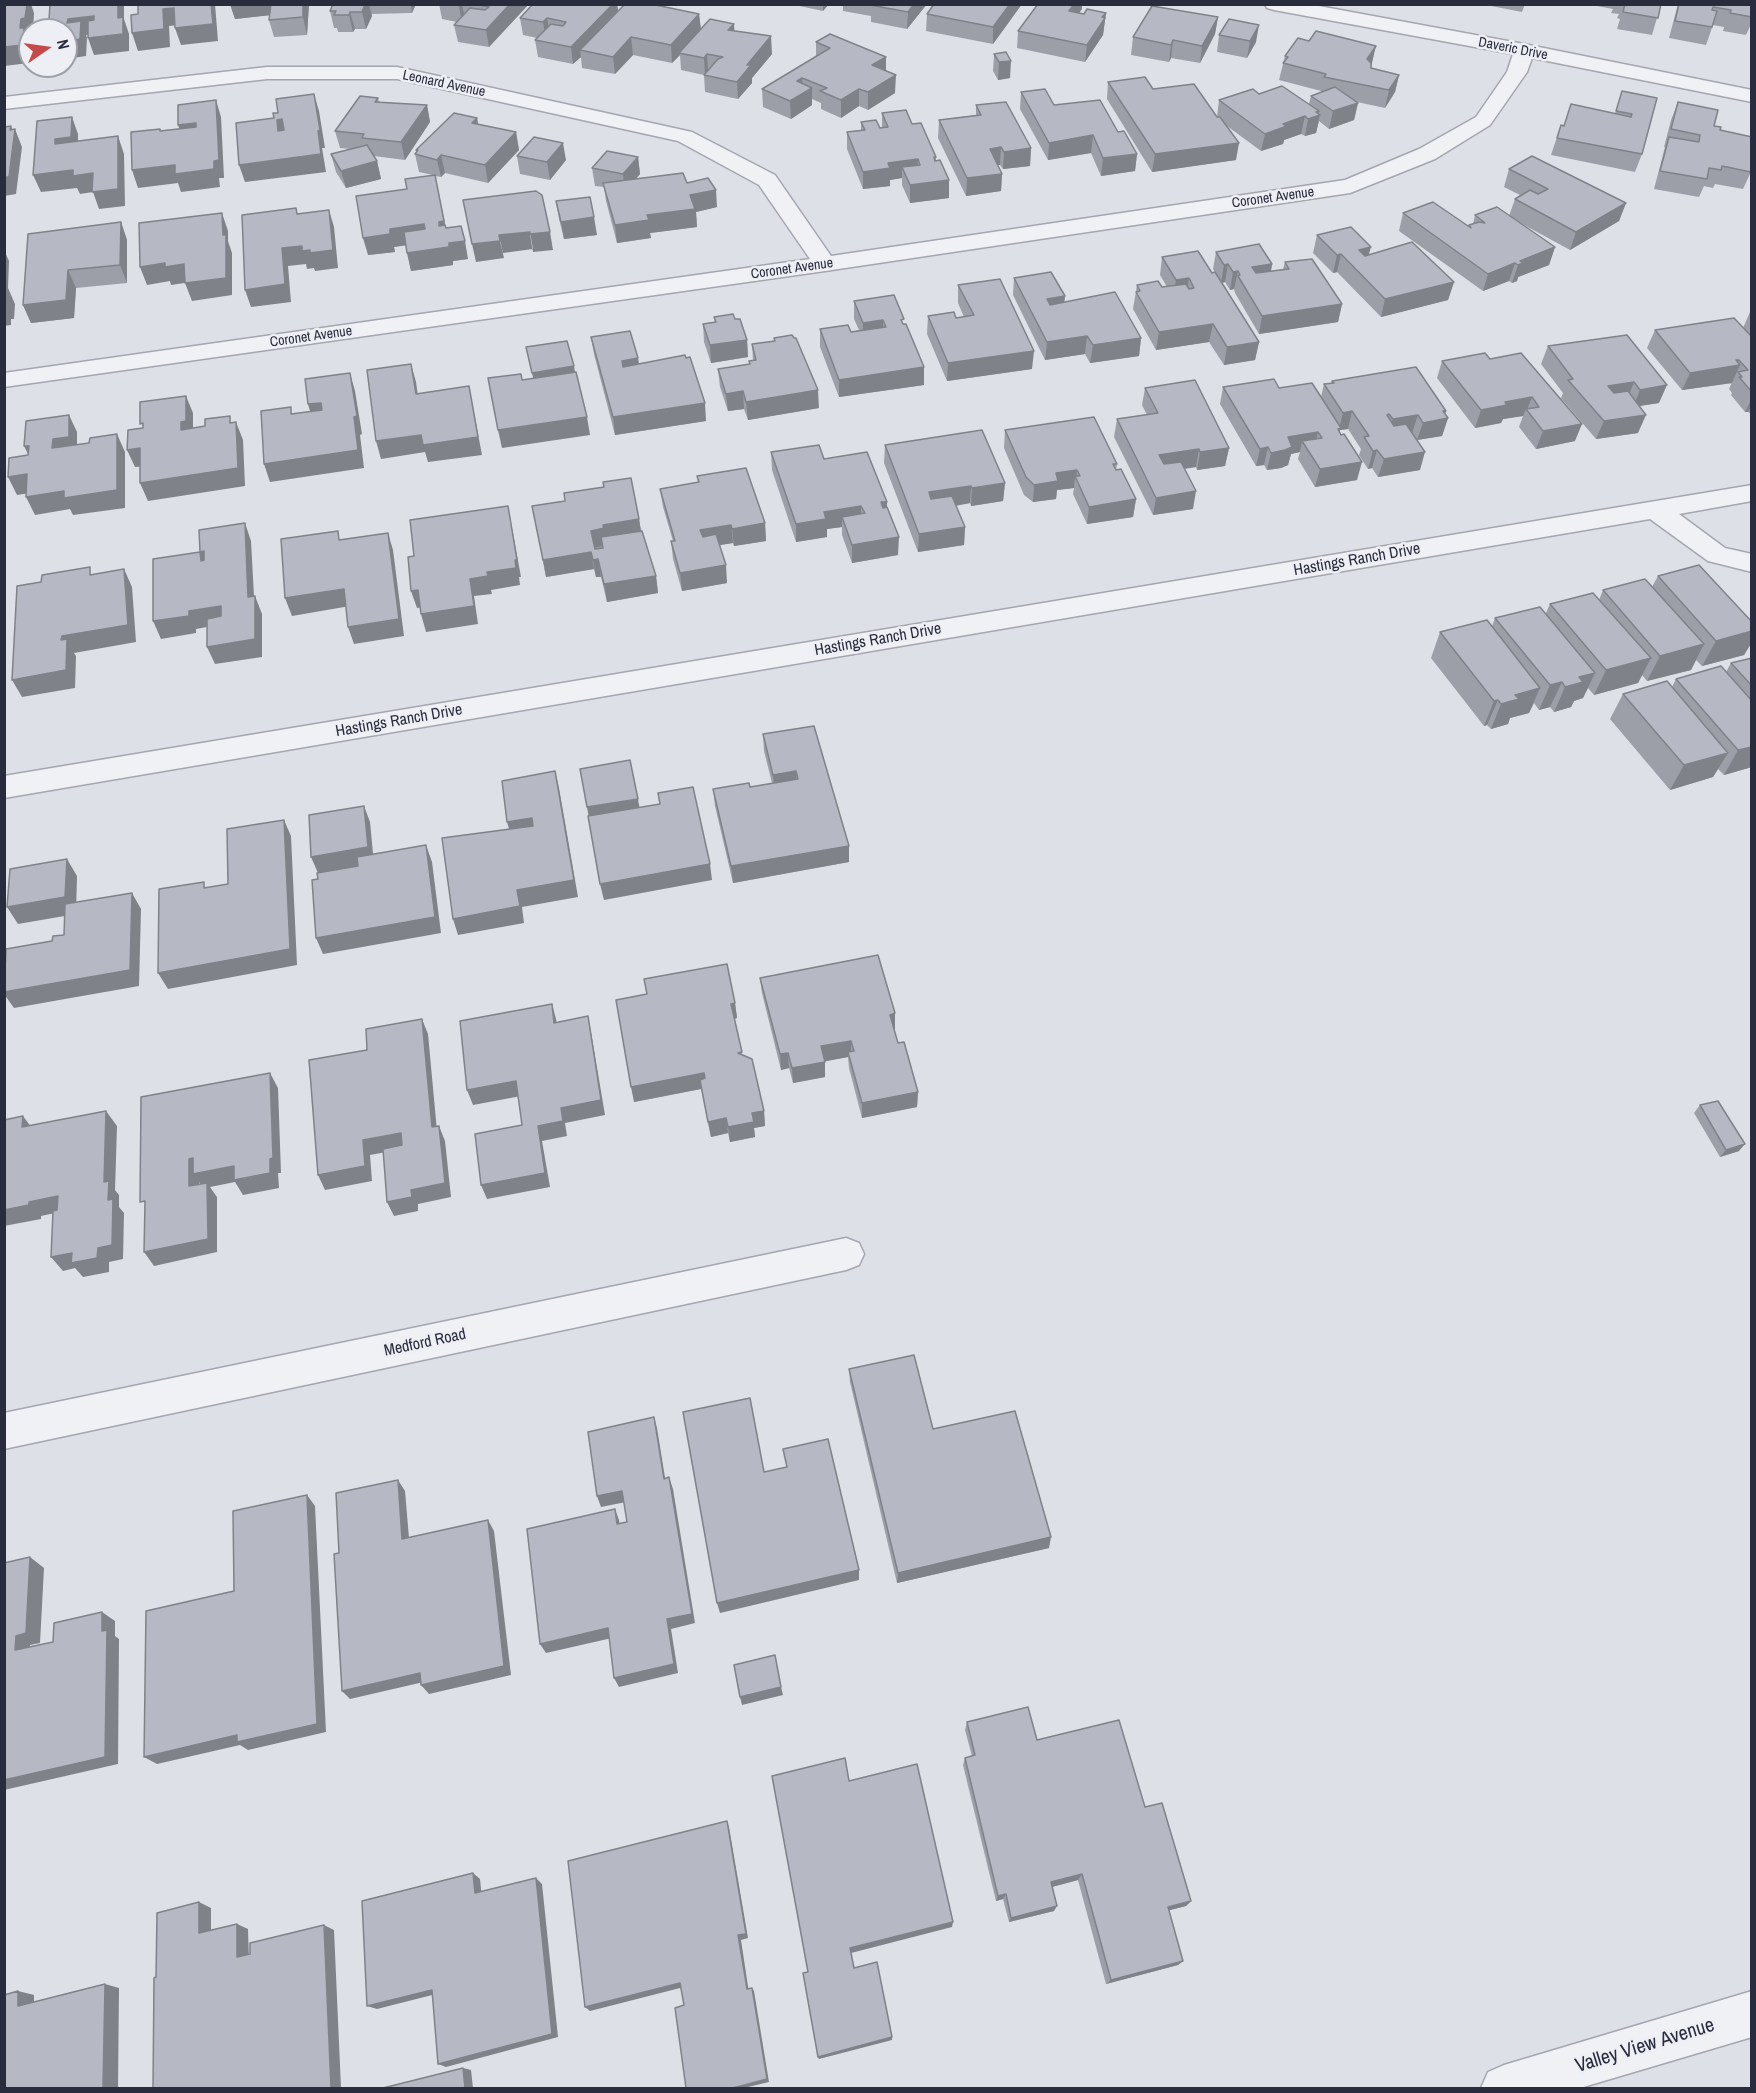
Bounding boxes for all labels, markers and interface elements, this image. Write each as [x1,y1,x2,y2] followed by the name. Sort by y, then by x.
[18,18,78,78] north arrow
[1477,34,1549,64] street label: Daveric Drive
[52,37,75,51] text: N
[401,67,487,101] street label: Leonard Avenue
[1231,184,1315,212] street label: Coronet Avenue
[750,255,834,283] street label: Coronet Avenue
[269,323,353,351] street label: Coronet Avenue
[1292,539,1422,581] street label: Hastings Ranch Drive
[813,619,943,661] street label: Hastings Ranch Drive
[334,700,464,742] street label: Hastings Ranch Drive
[382,1325,468,1361] street label: Medford Road
[1573,2013,1717,2079] street label: Valley View Avenue

